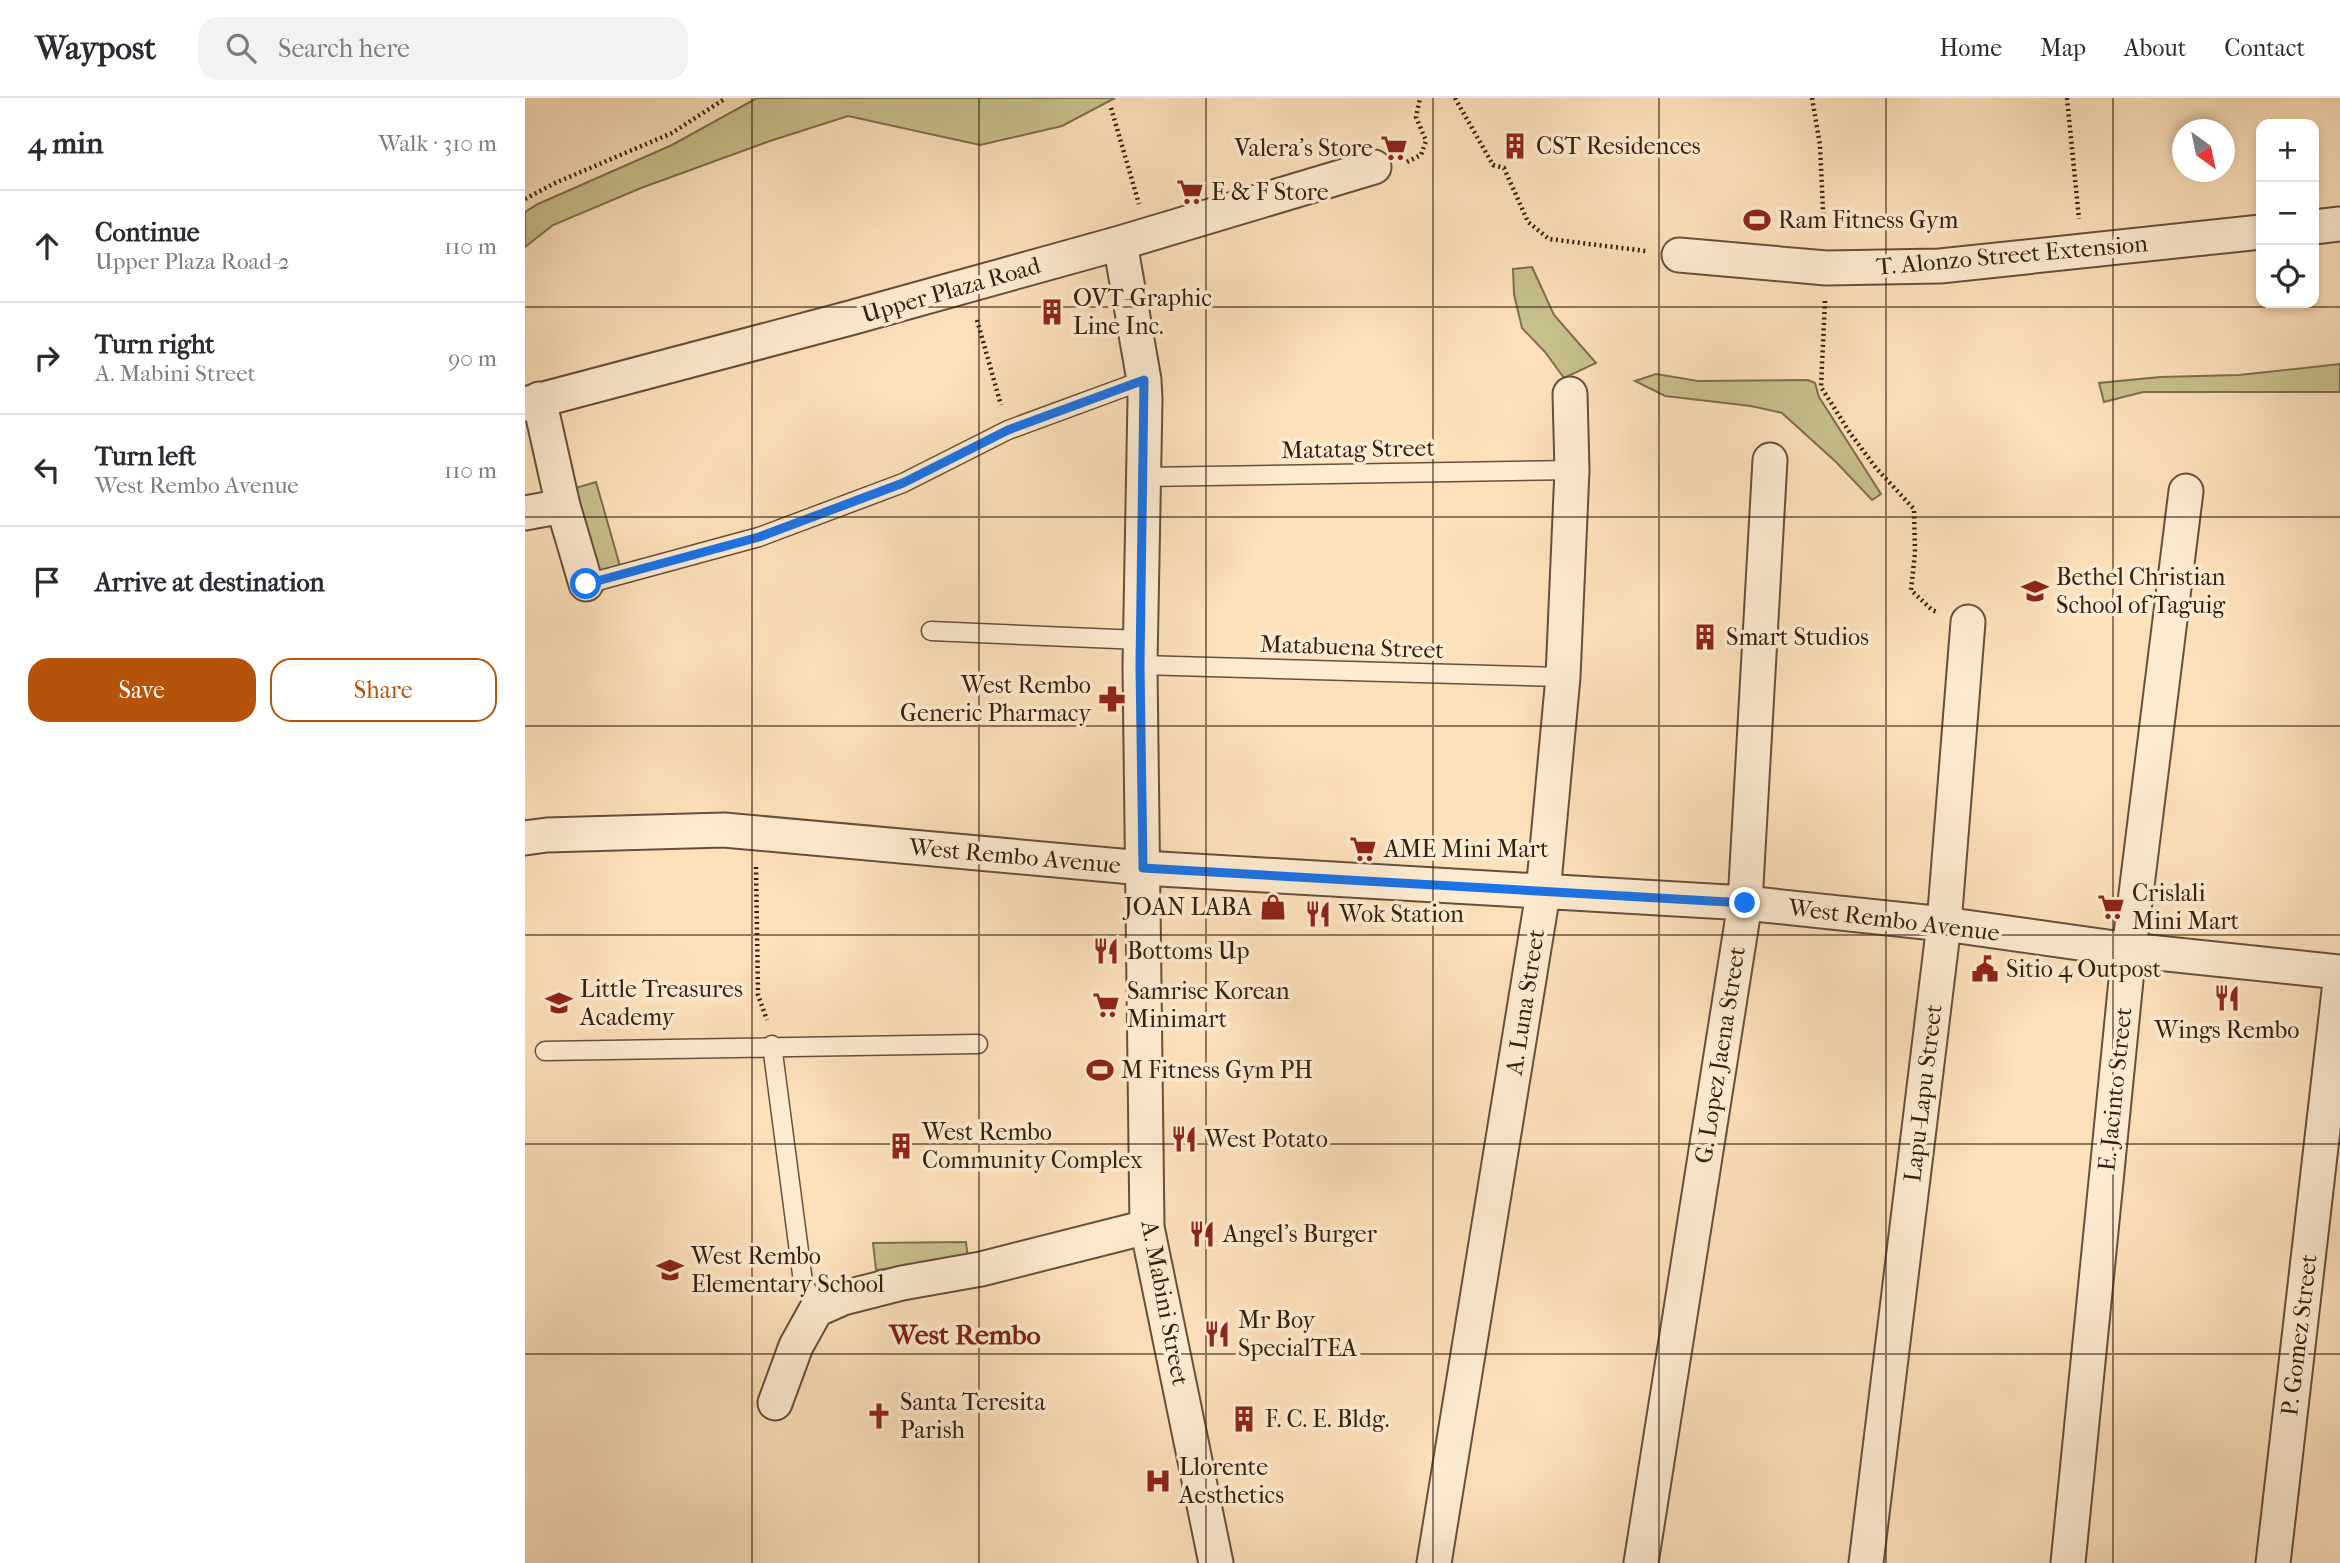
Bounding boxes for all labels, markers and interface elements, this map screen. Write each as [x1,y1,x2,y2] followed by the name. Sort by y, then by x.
[198,17,688,80] search box
[35,29,156,68] text: Waypost
[222,29,260,67] icon: search
[278,33,410,64] text: Search here
[1940,34,2002,62] text: Home
[2040,34,2086,62] text: Map
[2124,34,2186,62] text: About
[2224,34,2305,62] text: Contact
[2172,119,2235,182] north arrow
[2256,119,2319,308] map controls
[2256,119,2319,182] button: +
[28,126,103,161] text: 4 min
[378,130,497,157] text: Walk · 310 m
[1500,131,1530,161] building icon: CST Residences
[1536,132,1701,160] place label: CST Residences
[1379,133,1409,163] supermarket icon: Valera's Store
[1233,134,1373,162] place label: Valera's Store
[1175,177,1205,207] supermarket icon: E & F Store
[1211,178,1329,206] place label: E & F Store
[2256,182,2319,245] button: −
[1742,205,1772,235] sports icon: Ram Fitness Gym
[1778,206,1958,234] place label: Ram Fitness Gym
[95,217,200,248] text: Continue
[28,227,66,265] icon: ahead
[1875,229,2149,281] street label: T. Alonzo Street Extension
[444,233,497,260] text: 110 m
[2256,245,2319,308] button: locate
[95,248,290,275] text: Upper Plaza Road-2
[859,251,1044,329] street label: Upper Plaza Road
[1073,284,1212,340] place label: OVT-Graphic Line Inc.
[1037,297,1067,327] building icon: OVT-Graphic Line Inc.
[95,329,215,360] text: Turn right
[28,339,66,377] icon: right
[448,345,497,372] text: 90 m
[95,360,256,387] text: A. Mabini Street
[1281,434,1436,464] street label: Matatag Street
[95,441,196,472] text: Turn left
[28,451,66,489] icon: left
[444,457,497,484] text: 110 m
[95,472,299,499] text: West Rembo Avenue
[28,563,66,601] icon: arrive
[2056,563,2226,619] place label: Bethel Christian School of Taguig
[95,567,325,598] text: Arrive at destination
[570,568,601,599] route start
[2020,576,2050,606] school or university icon: Bethel Christian School of Taguig
[1690,622,1720,652] building icon: Smart Studios
[1726,623,1869,651] place label: Smart Studios
[1260,630,1445,664] street label: Matabuena Street
[28,658,256,722] button: Save
[270,658,497,722] button: Share
[900,671,1092,727] place label: West Rembo Generic Pharmacy
[1097,684,1127,714] pharmacy icon: West Rembo Generic Pharmacy
[907,833,1122,879] street label: West Rembo Avenue
[1348,834,1378,864] supermarket icon: AME Mini Mart
[1383,835,1549,863] place label: AME Mini Mart
[2132,879,2240,935] place label: Crislali Mini Mart
[1729,887,1760,918] route end
[1258,892,1288,922] shop icon: JOAN LABA
[2096,892,2126,922] supermarket icon: Crislali Mini Mart
[1122,893,1252,921] place label: JOAN LABA
[1786,893,2001,947] street label: West Rembo Avenue
[1303,899,1333,929] restaurant icon: Wok Station
[1338,900,1464,928] place label: Wok Station
[1500,927,1550,1078] street label: A. Luna Street
[1091,936,1121,966] restaurant icon: Bottoms Up
[1127,937,1250,965] place label: Bottoms Up
[1689,944,1751,1165] street label: G. Lopez Jaena Street
[1970,954,2000,984] public building icon: Sitio 4 Outpost
[2006,955,2161,983] place label: Sitio 4 Outpost
[579,975,743,1031] place label: Little Treasures Academy
[1127,977,1290,1033] place label: Samrise Korean Minimart
[2212,983,2242,1013] restaurant icon: Wings Rembo
[544,988,574,1018] school or university icon: Little Treasures Academy
[1091,990,1121,1020] supermarket icon: Samrise Korean Minimart
[1898,1002,1948,1184] street label: Lapu-Lapu Street
[2092,1005,2138,1172] street label: E. Jacinto Street
[2154,1016,2299,1044] place label: Wings Rembo
[1085,1055,1115,1085] sports icon: M Fitness Gym PH
[1121,1056,1313,1084] place label: M Fitness Gym PH
[921,1118,1143,1174] place label: West Rembo Community Complex
[1169,1124,1199,1154] restaurant icon: West Potato
[1204,1125,1328,1153] place label: West Potato
[886,1131,916,1161] building icon: West Rembo Community Complex
[1135,1217,1195,1388] street label: A. Mabini Street
[1187,1219,1217,1249] restaurant icon: Angel's Burger
[1222,1220,1378,1248] place label: Angel's Burger
[690,1242,885,1298] place label: West Rembo Elementary School
[2275,1252,2323,1417] street label: P. Gomez Street
[655,1255,685,1285] school or university icon: West Rembo Elementary School
[1238,1306,1358,1362] place label: Mr Boy SpecialTEA
[888,1318,1041,1351] district label: West Rembo
[1202,1319,1232,1349] restaurant icon: Mr Boy SpecialTEA
[900,1388,1046,1444] place label: Santa Teresita Parish
[864,1401,894,1431] church icon: Santa Teresita Parish
[1229,1404,1259,1434] building icon: F. C. E. Bldg.
[1265,1405,1389,1433] place label: F. C. E. Bldg.
[1178,1453,1284,1509] place label: Llorente Aesthetics
[1143,1466,1173,1496] hospital icon: Llorente Aesthetics

